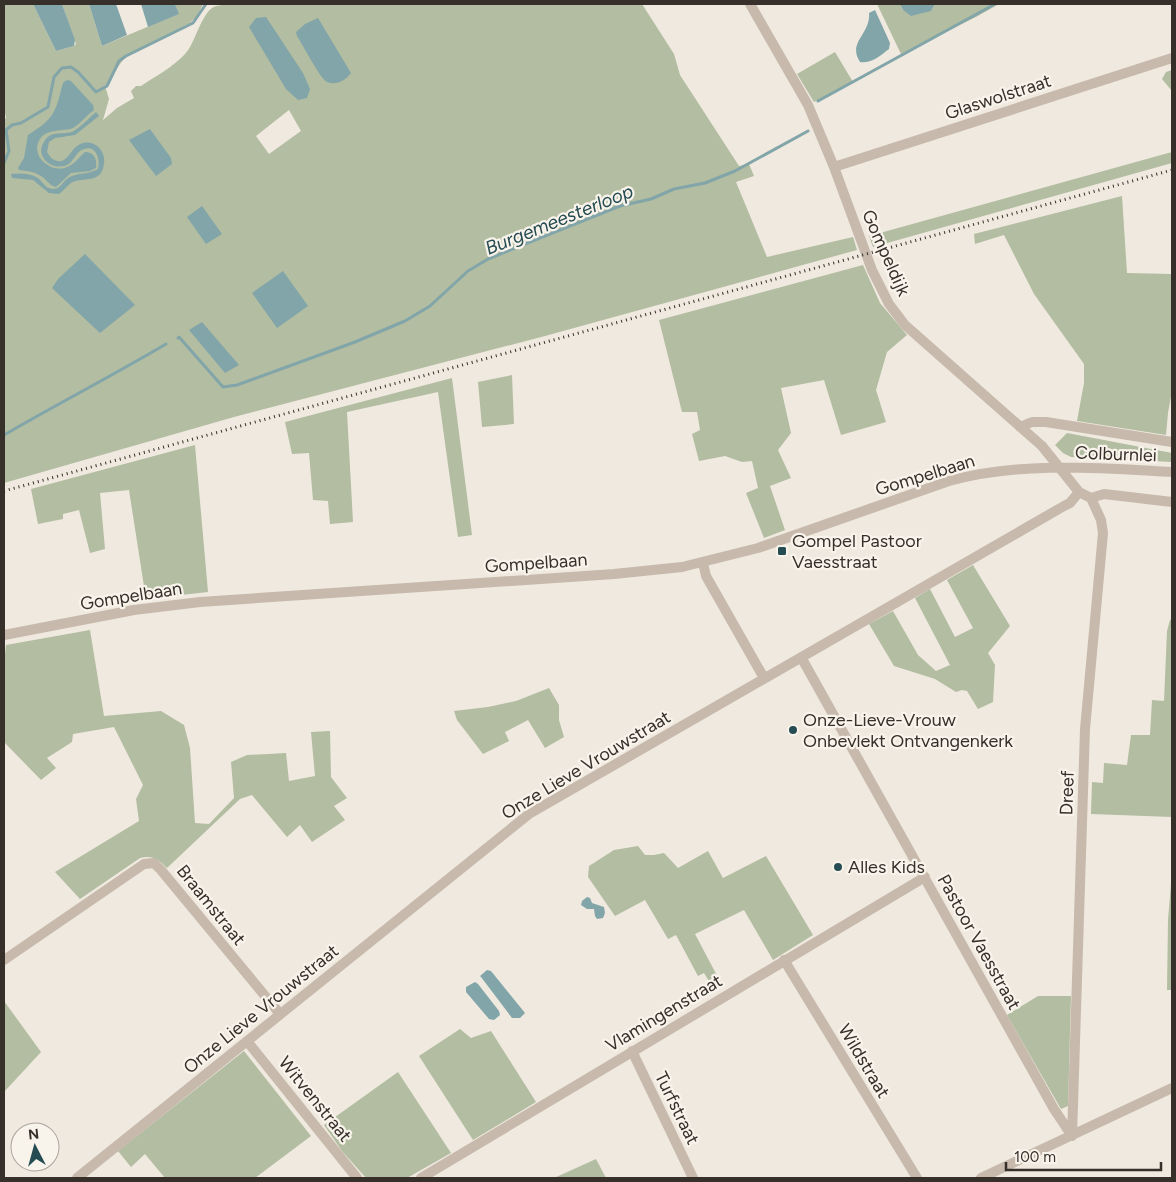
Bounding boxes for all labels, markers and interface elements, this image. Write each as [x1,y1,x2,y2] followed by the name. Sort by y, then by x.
[942,69,1054,124] street label: Glaswolstraat
[482,179,637,260] water label: Burgemeesterloop
[857,206,915,300] street label: Gompeldijk
[1075,442,1157,466] street label: Colburnlei
[873,449,977,501] street label: Gompelbaan
[792,530,922,573] place label: Gompel Pastoor Vaesstraat
[776,545,788,557] marker: Gompel Pastoor Vaesstraat
[484,548,588,578] street label: Gompelbaan
[78,577,184,615] street label: Gompelbaan
[498,706,675,824] street label: Onze Lieve Vrouwstraat
[803,709,1013,752] place label: Onze-Lieve-Vrouw Onbevlekt Ontvangenkerk
[787,724,799,736] marker: Onze-Lieve-Vrouw Onbevlekt Ontvangenkerk
[1055,770,1079,816] street label: Dreef
[848,856,925,878] place label: Alles Kids
[172,860,250,950] street label: Braamstraat
[832,861,844,873] marker: Alles Kids
[933,870,1025,1014] street label: Pastoor Vaesstraat
[179,940,343,1078] street label: Onze Lieve Vrouwstraat
[602,969,726,1056] street label: Vlamingenstraat
[833,1020,895,1102] street label: Wildstraat
[274,1052,356,1146] street label: Witvenstraat
[650,1068,704,1148] street label: Turfstraat
[10,1122,60,1172] north arrow
[27,1126,40,1144] text: N
[1006,1140,1161,1172] scale bar
[1014,1148,1056,1166] text: 100 m

